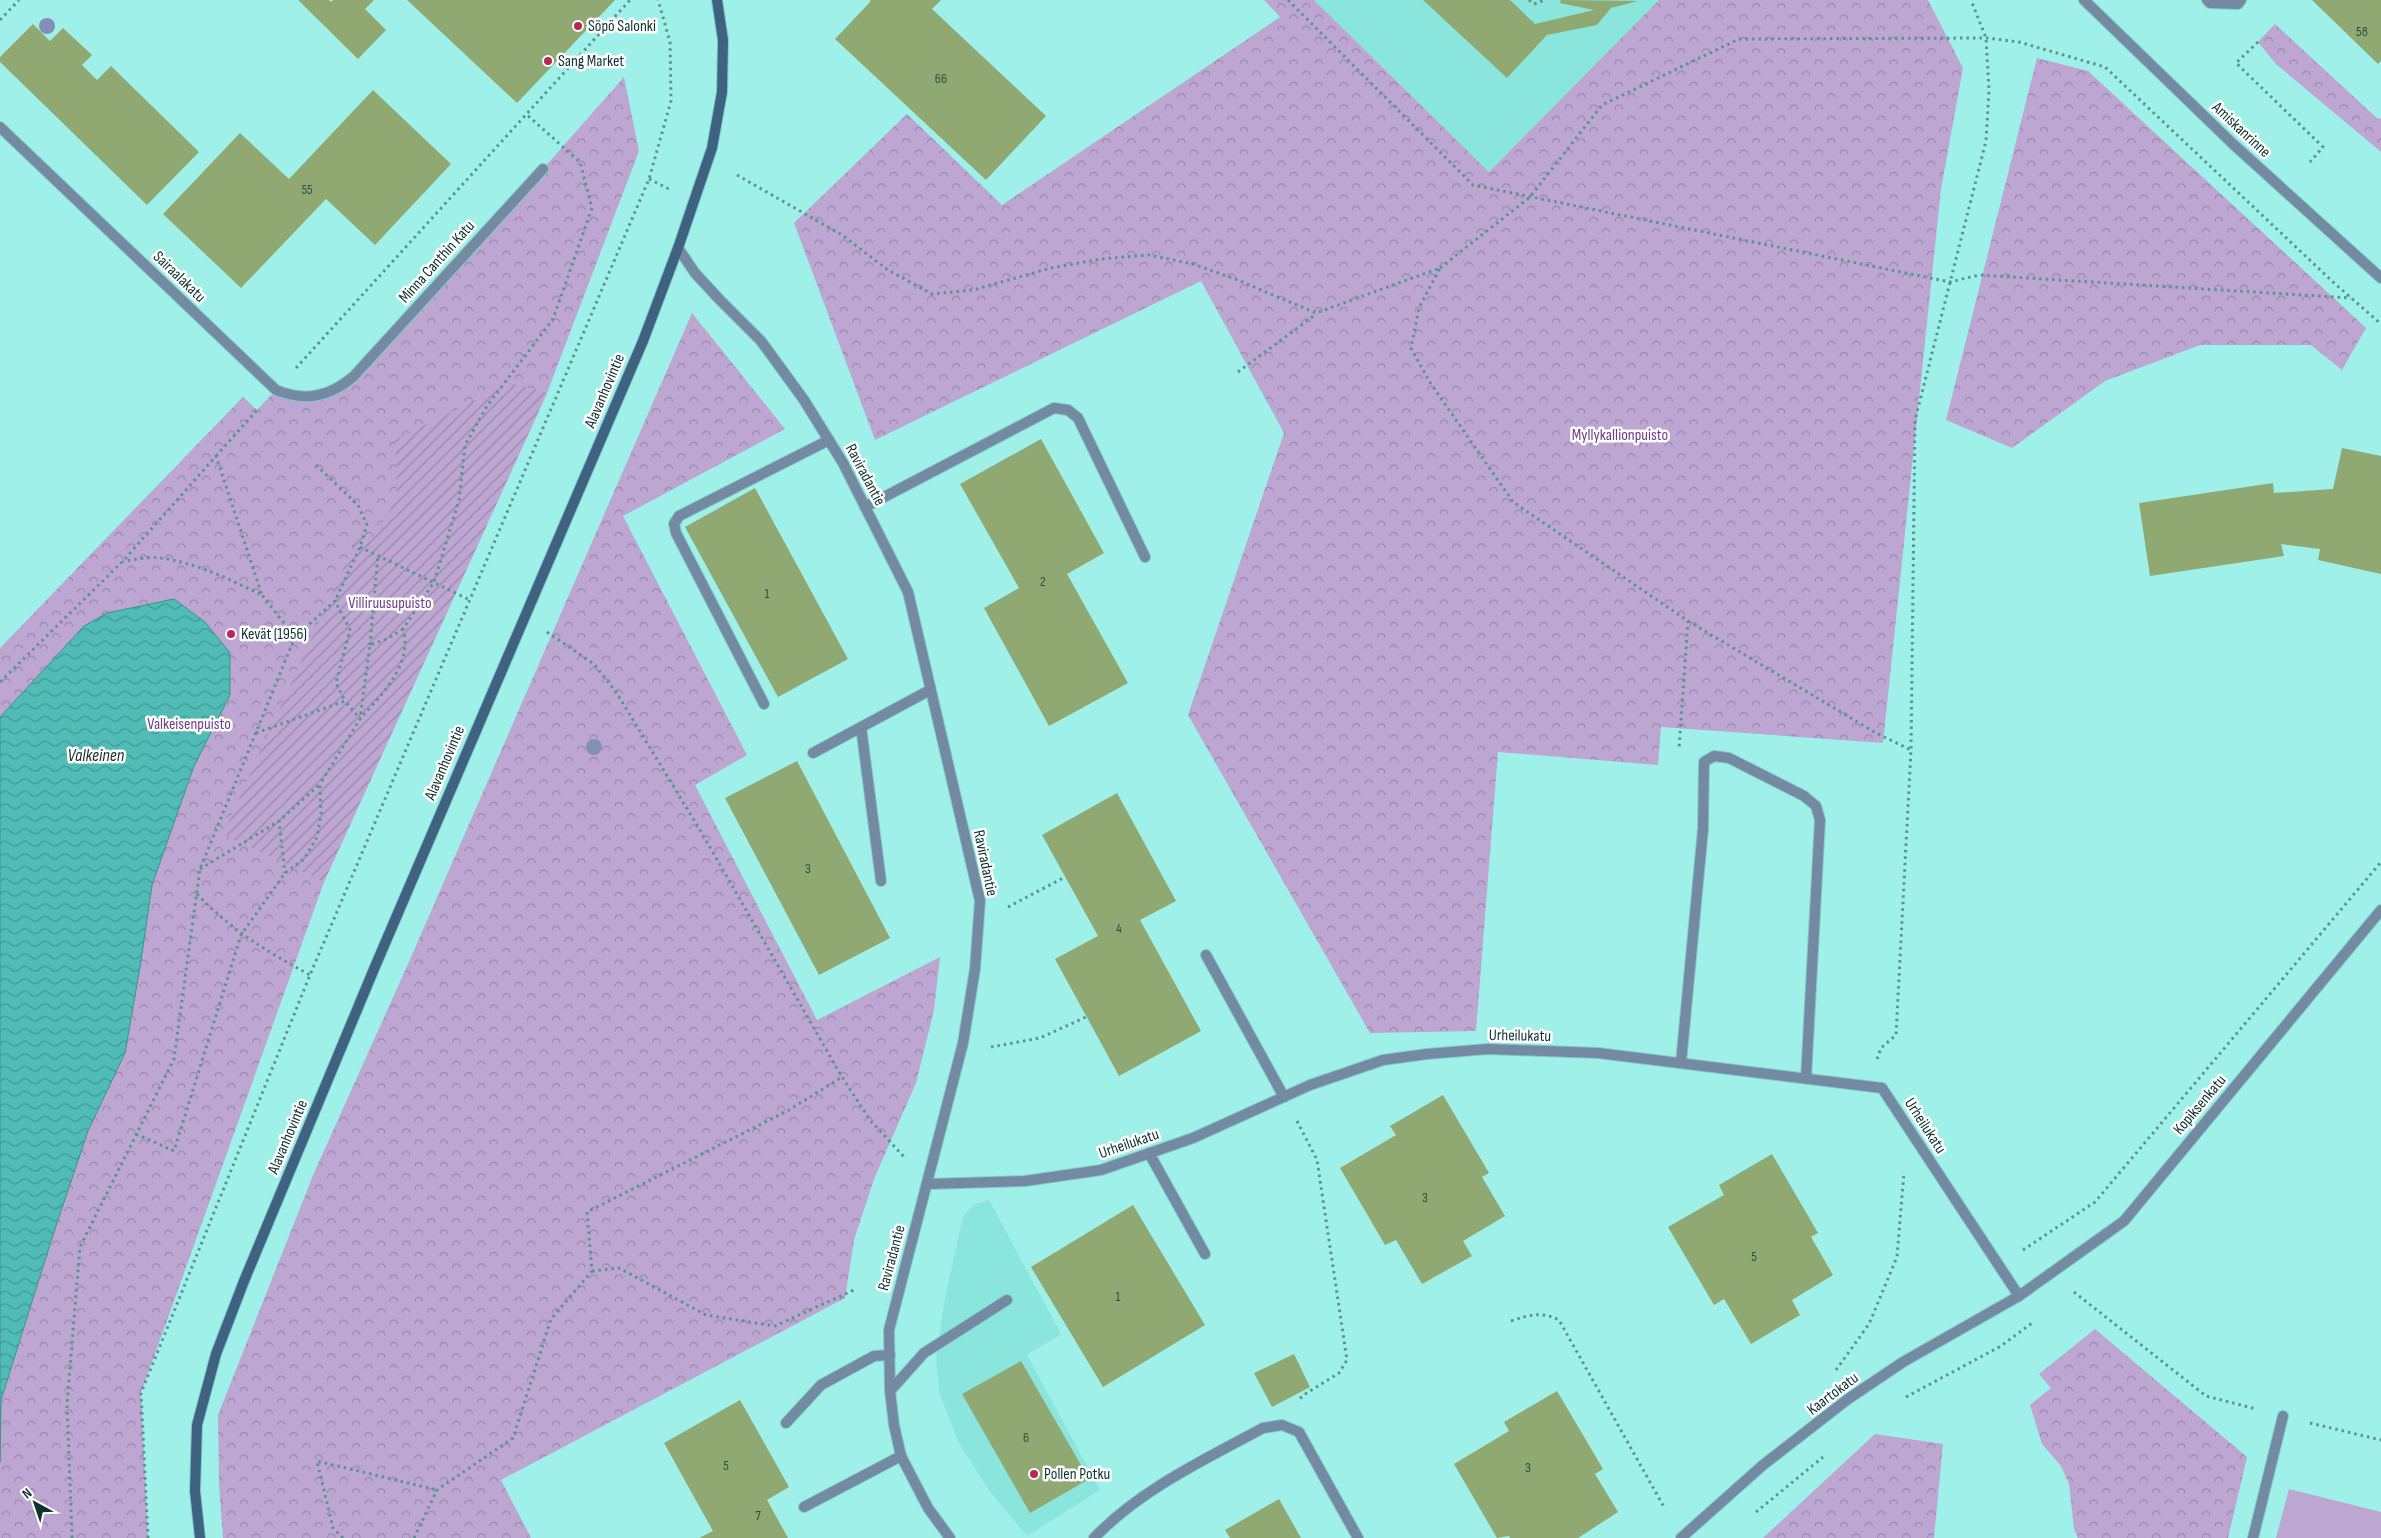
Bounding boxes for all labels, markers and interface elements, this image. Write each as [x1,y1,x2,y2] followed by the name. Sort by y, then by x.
[588,17,656,36] place label: Söpö Salonki
[572,20,584,32] marker: Söpö Salonki
[2356,23,2368,40] house number: 58
[558,52,624,71] place label: Sang Market
[542,55,554,67] marker: Sang Market
[935,70,947,87] house number: 66
[2207,97,2274,162] street label: Amiskanrinne
[301,181,313,198] house number: 55
[395,217,479,307] street label: Minna Canthin Katu
[149,247,209,307] street label: Sairaalakatu
[580,351,629,432] street label: Alavanhovintie
[1572,426,1668,445] park label: Myllykallionpuisto
[841,441,889,509] street label: Raviradantie
[1040,573,1046,590] house number: 2
[765,585,770,602] house number: 1
[348,594,432,613] park label: Villiruusupuisto
[241,625,307,644] place label: Kevät (1956)
[225,628,237,640] marker: Kevät (1956)
[147,715,231,734] park label: Valkeisenpuisto
[420,723,469,804] street label: Alavanhovintie
[68,745,125,766] water label: Valkeinen
[969,828,1001,898] street label: Raviradantie
[805,860,811,877] house number: 3
[1116,920,1122,937] house number: 4
[1489,1026,1551,1046] street label: Urheilukatu
[2170,1071,2230,1139] street label: Kopiksenkatu
[1900,1095,1950,1157] street label: Urheilukatu
[263,1097,312,1178] street label: Alavanhovintie
[1096,1125,1162,1163] street label: Urheilukatu
[1422,1189,1428,1206] house number: 3
[874,1223,910,1293] street label: Raviradantie
[1751,1248,1757,1265] house number: 5
[1116,1288,1121,1305] house number: 1
[1804,1369,1862,1419] street label: Kaartokatu
[1023,1429,1029,1446] house number: 6
[723,1457,729,1474] house number: 5
[1525,1459,1531,1476] house number: 3
[1044,1465,1110,1484] place label: Pollen Potku
[1028,1468,1040,1480] marker: Pollen Potku
[10,1478,60,1528] north arrow
[19,1485,35,1502] text: N
[755,1507,761,1524] house number: 7

